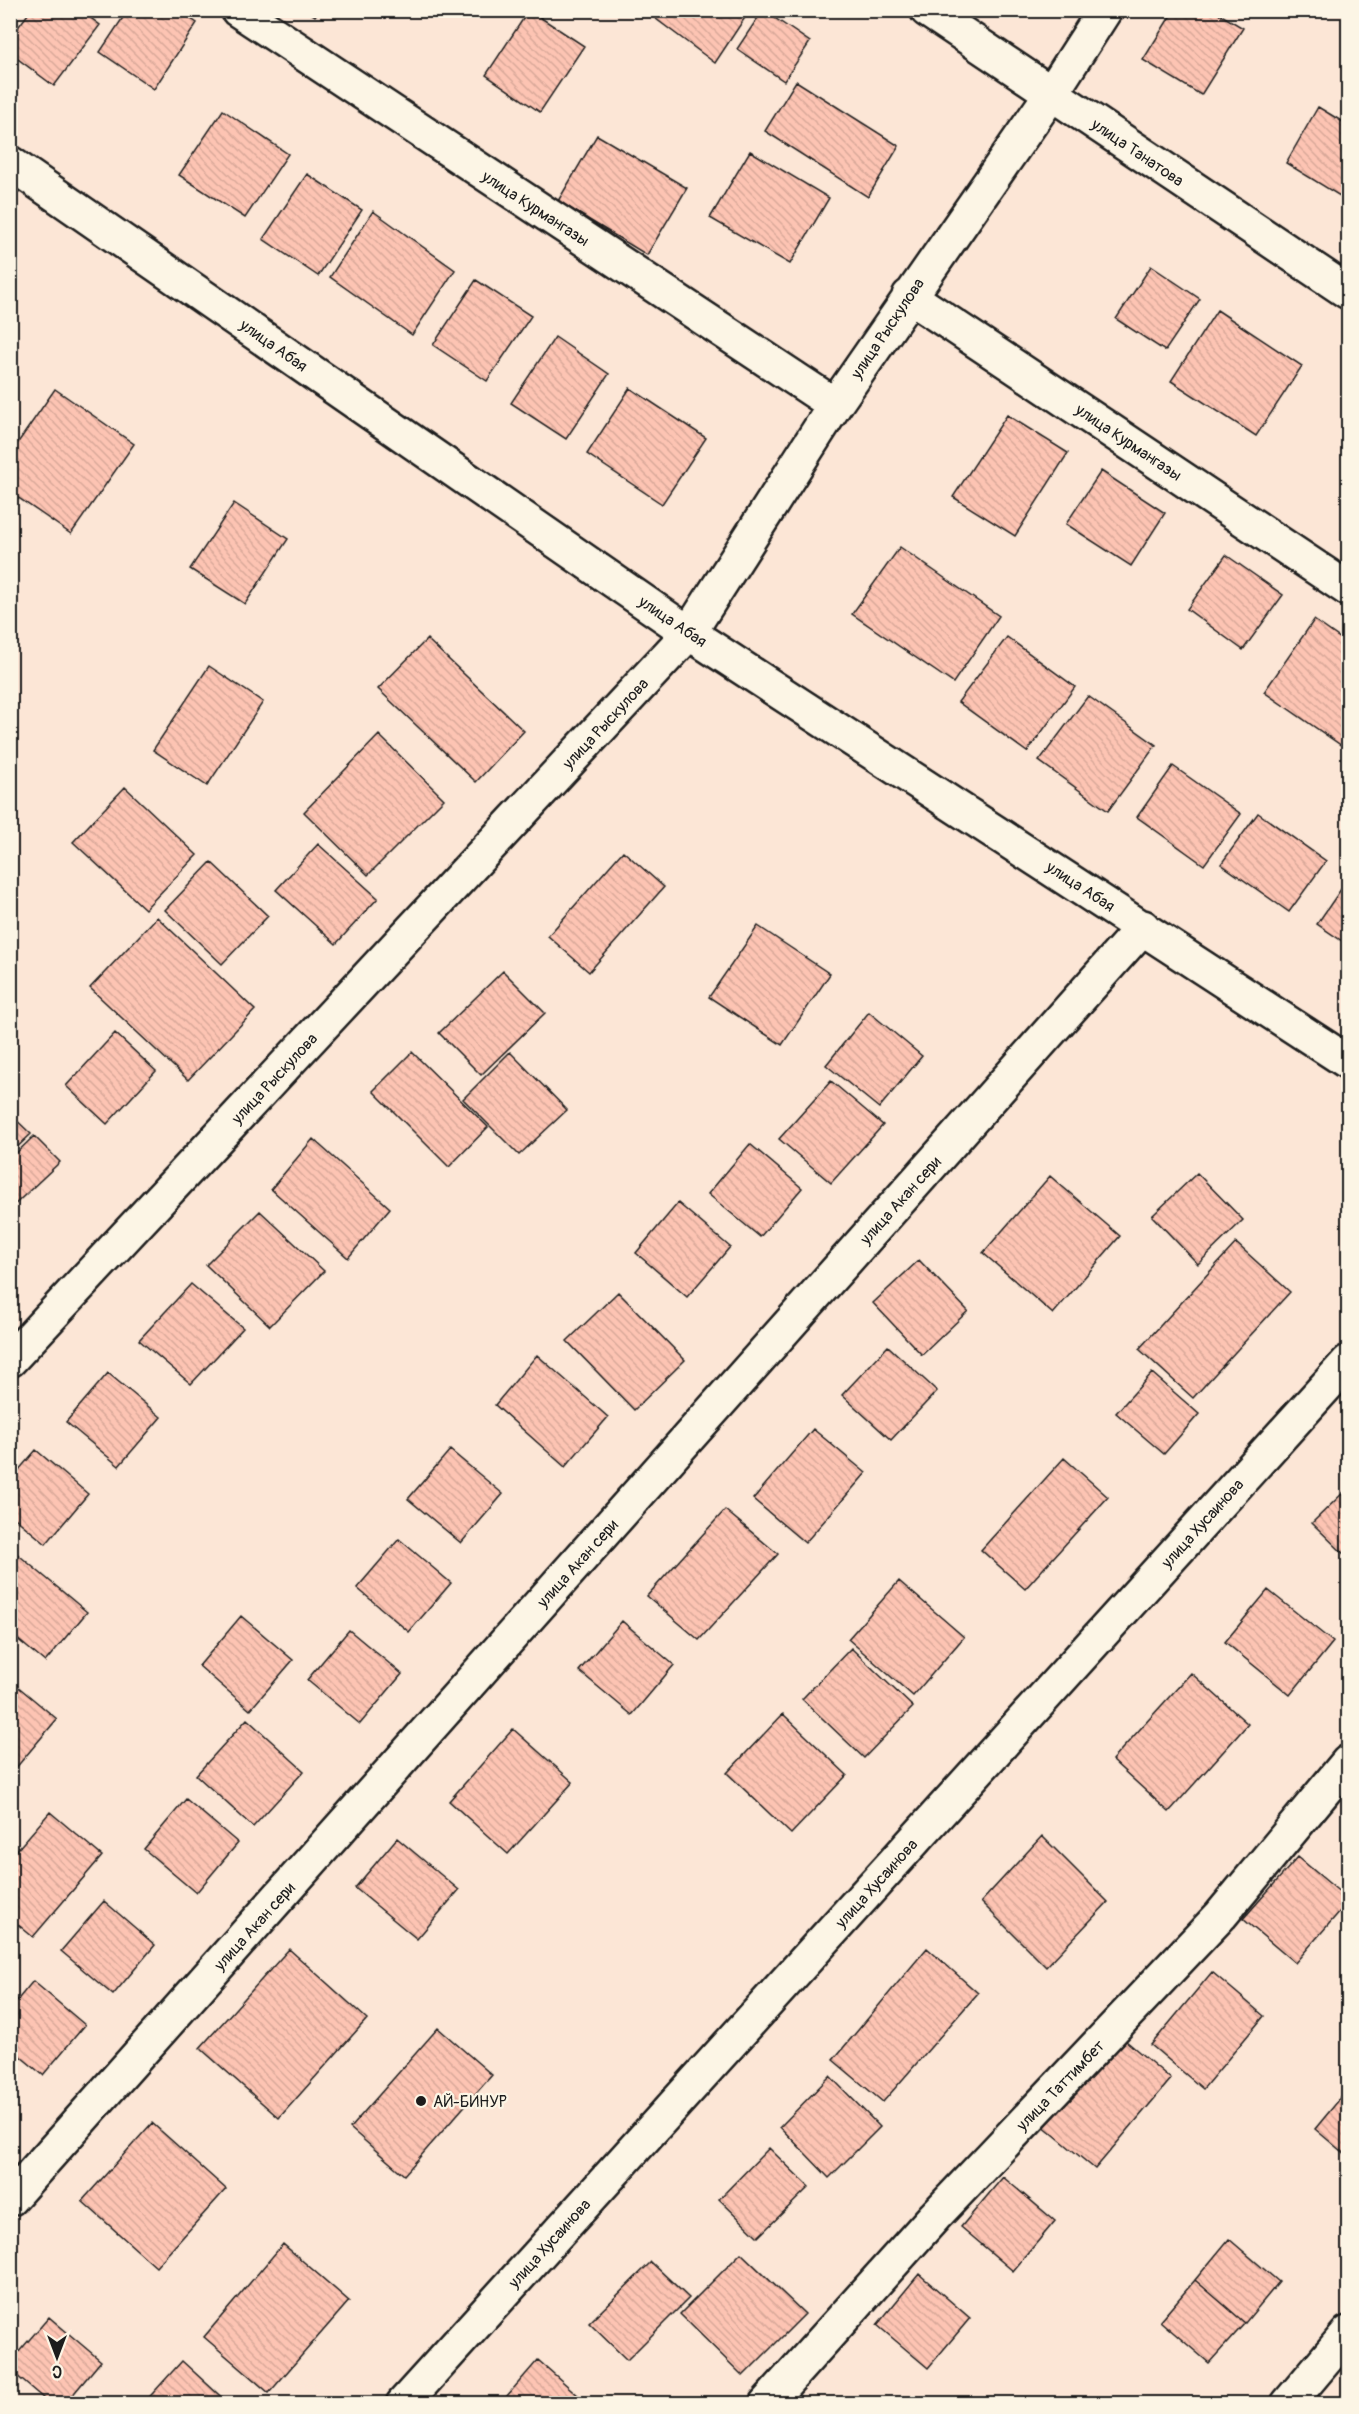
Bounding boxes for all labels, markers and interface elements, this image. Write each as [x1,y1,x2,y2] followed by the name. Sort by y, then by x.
[1087,114,1187,191] street label: улица Танатова
[477,166,593,251] street label: улица Курмангазы
[846,274,929,384] street label: улица Рыскулова
[235,315,311,376] street label: улица Абая
[1071,399,1185,486] street label: улица Курмангазы
[634,591,710,652] street label: улица Абая
[558,674,653,774] street label: улица Рыскулова
[1042,857,1119,916] street label: улица Абая
[227,1029,322,1129] street label: улица Рыскулова
[855,1153,945,1250] street label: улица Акан сери
[1157,1475,1248,1573] street label: улица Хусаинова
[532,1516,622,1613] street label: улица Акан сери
[831,1835,922,1933] street label: улица Хусаинова
[209,1879,299,1976] street label: улица Акан сери
[1012,2036,1109,2136] street label: улица Таттимбет
[433,2092,507,2112] place label: АЙ-БИНУР
[414,2094,428,2108] marker: АЙ-БИНУР
[504,2195,595,2293] street label: улица Хусаинова
[27,2327,87,2387] north arrow
[52,2361,62,2381] text: С

